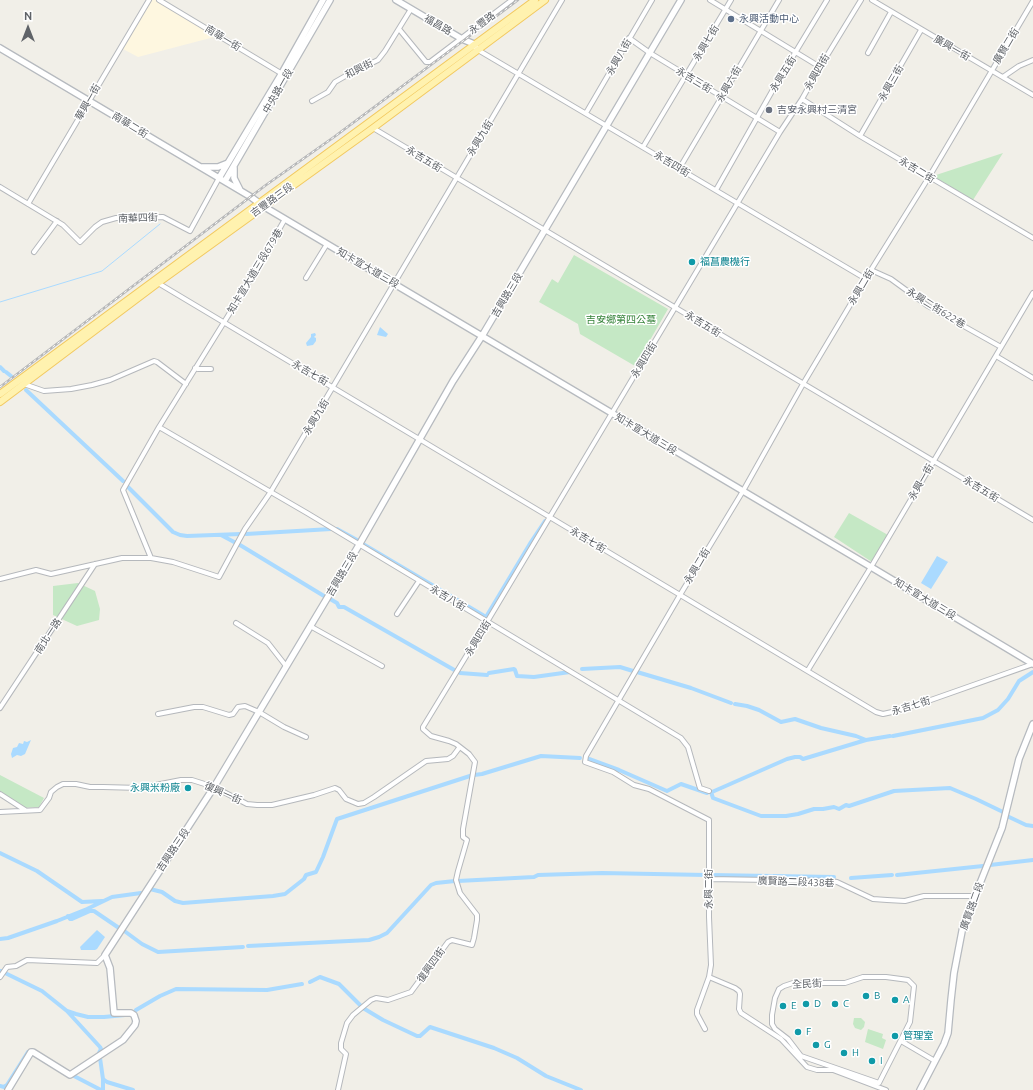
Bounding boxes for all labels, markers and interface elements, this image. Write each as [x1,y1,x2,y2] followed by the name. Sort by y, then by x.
[8,8,48,48] north arrow
[466,9,498,37] street label: 永豐路
[24,10,32,22] text: N
[422,12,454,38] street label: 福昌路
[739,13,799,25] place label: 永興活動中心
[726,14,736,24] marker: 永興活動中心
[203,23,243,53] street label: 南華一街
[691,23,721,63] street label: 永興七街
[991,26,1021,66] street label: 廣賢二街
[932,33,972,63] street label: 廣興一街
[604,37,634,77] street label: 永興八街
[802,52,832,92] street label: 永興四街
[767,54,799,94] street label: 永興五街
[343,57,375,81] street label: 和興街
[876,63,906,103] street label: 永興三街
[714,64,744,104] street label: 永興六街
[674,65,714,95] street label: 永吉三街
[260,66,296,116] street label: 中央路一段
[73,82,103,122] street label: 華興一街
[777,104,857,116] place label: 吉安永興村三清宮
[764,105,774,115] marker: 吉安永興村三清宮
[110,110,150,140] street label: 南華二街
[465,118,495,158] street label: 永興九街
[404,144,444,174] street label: 永吉五街
[652,149,692,179] street label: 永吉四街
[897,155,937,185] street label: 永吉二街
[248,180,296,220] street label: 吉豐路三段
[118,211,158,225] street label: 南華四街
[225,226,285,316] street label: 知卡宣大道三段679巷
[335,245,401,291] street label: 知卡宣大道三段
[700,256,750,268] place label: 福菖農機行
[687,257,697,267] marker: 福菖農機行
[846,267,876,307] street label: 永興二街
[489,270,525,320] street label: 吉興路三段
[904,285,968,331] street label: 永興二街622巷
[683,309,723,339] street label: 永吉五街
[586,314,656,326] park label: 吉安鄉第四公墓
[629,340,659,380] street label: 永興四街
[290,358,330,388] street label: 永吉七街
[301,397,331,437] street label: 永興九街
[613,411,679,457] street label: 知卡宣大道三段
[906,462,936,502] street label: 永興一街
[961,474,1001,504] street label: 永吉五街
[568,525,608,555] street label: 永吉七街
[682,546,712,586] street label: 永興二街
[324,549,360,599] street label: 吉興路三段
[892,576,958,622] street label: 知卡宣大道三段
[428,583,468,613] street label: 永吉八街
[32,616,64,656] street label: 南北一路
[463,618,493,658] street label: 永興四街
[890,694,932,718] street label: 永吉七街
[202,779,244,807] street label: 復興一街
[130,782,180,794] place label: 永興米粉廠
[183,783,193,793] marker: 永興米粉廠
[154,826,192,874] street label: 吉興路三段
[703,869,715,909] street label: 永興二街
[757,875,835,889] street label: 廣賢路二段438巷
[958,880,986,932] street label: 廣賢路二段
[414,945,448,985] street label: 復興四街
[792,977,822,991] street label: 全民街
[874,990,880,1002] place label: B
[861,991,871,1001] marker: B
[903,994,909,1006] place label: A
[890,995,900,1005] marker: A
[814,998,821,1010] place label: D
[843,998,849,1010] place label: C
[801,999,811,1009] marker: D
[830,999,840,1009] marker: C
[791,1000,797,1012] place label: E
[778,1001,788,1011] marker: E
[806,1026,811,1038] place label: F
[793,1027,803,1037] marker: F
[903,1030,933,1042] place label: 管理室
[890,1031,900,1041] marker: 管理室
[824,1039,831,1051] place label: G
[811,1040,821,1050] marker: G
[852,1047,859,1059] place label: H
[839,1048,849,1058] marker: H
[880,1055,883,1067] place label: I
[867,1056,877,1066] marker: I

